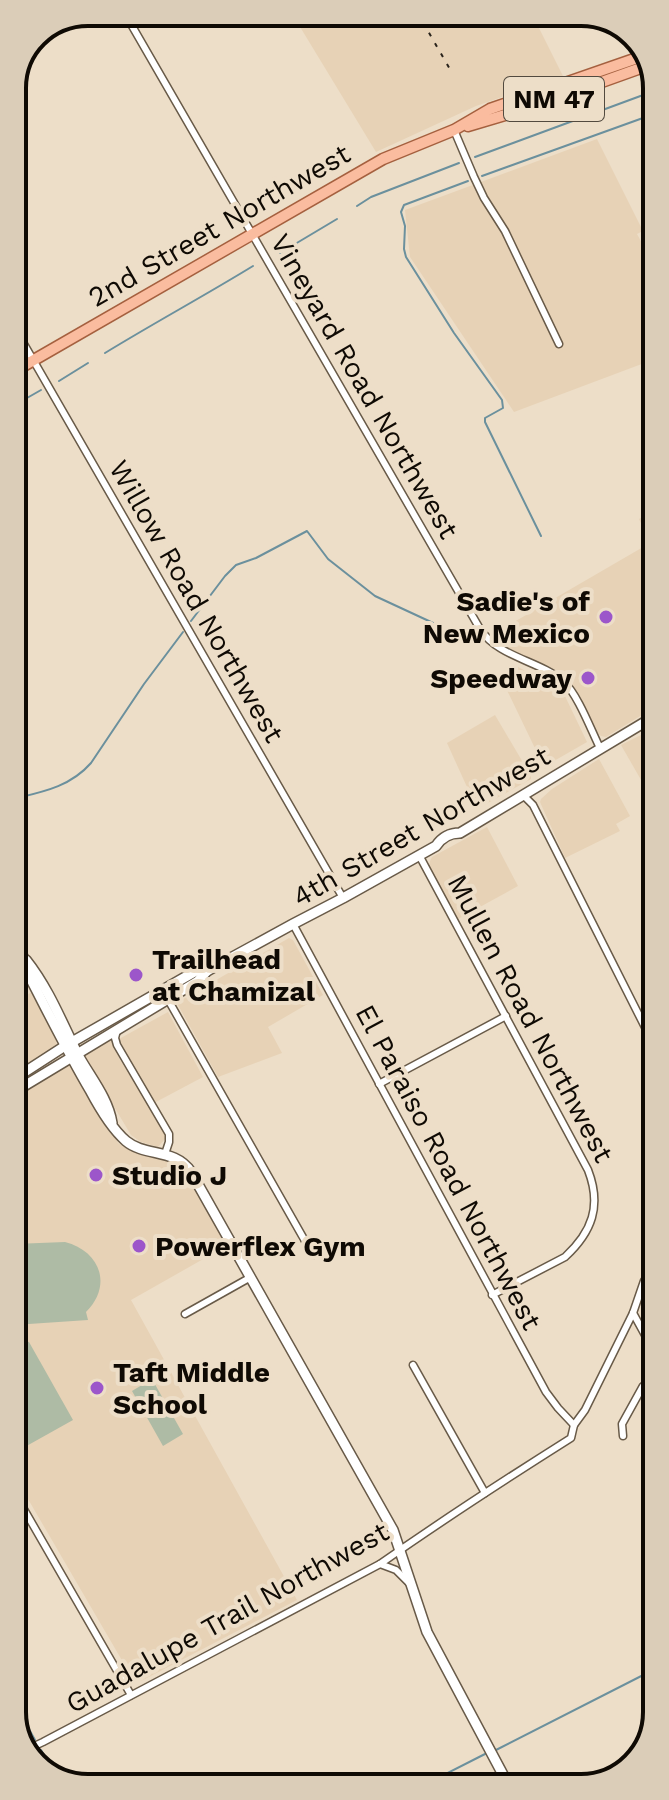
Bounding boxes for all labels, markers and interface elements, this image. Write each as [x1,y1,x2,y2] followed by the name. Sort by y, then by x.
[504,77,604,121] road number: NM 47
[83,137,356,314] street label: 2nd Street Northwest
[264,228,466,545] street label: Vineyard Road Northwest
[102,454,291,748] street label: Willow Road Northwest
[423,585,590,650] place label: Sadie's of New Mexico
[597,608,615,626] marker: Sadie's of New Mexico
[430,662,572,695] place label: Speedway
[579,669,597,687] marker: Speedway
[287,739,556,914] street label: 4th Street Northwest
[441,869,621,1168] street label: Mullen Road Northwest
[152,943,316,1008] place label: Trailhead at Chamizal
[127,966,145,984] marker: Trailhead at Chamizal
[349,999,549,1336] street label: El Paraiso Road Northwest
[112,1159,227,1192] place label: Studio J
[87,1166,105,1184] marker: Studio J
[155,1230,366,1263] place label: Powerflex Gym
[130,1237,148,1255] marker: Powerflex Gym
[113,1356,270,1421] place label: Taft Middle School
[88,1379,106,1397] marker: Taft Middle School
[60,1515,395,1720] street label: Guadalupe Trail Northwest

